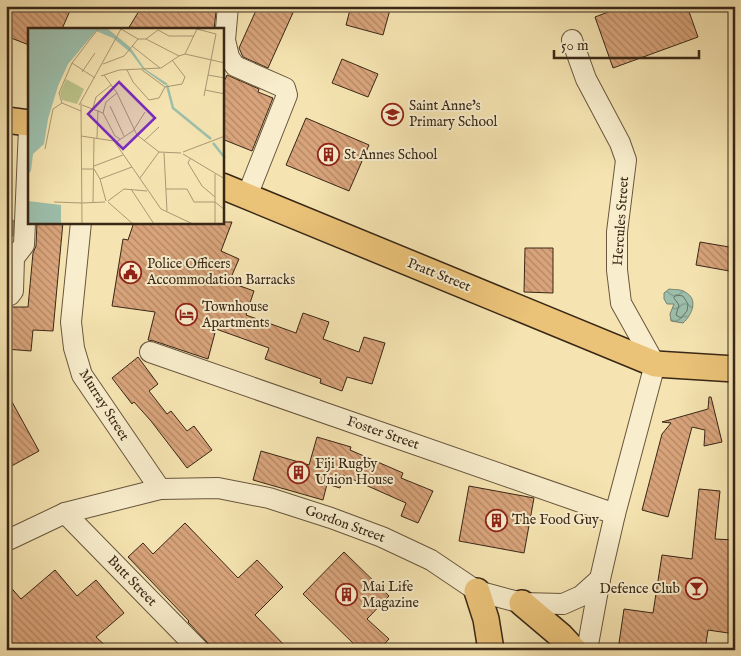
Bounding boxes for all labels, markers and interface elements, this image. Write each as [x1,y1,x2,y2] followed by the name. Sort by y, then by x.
[28,28,224,224] inset map
[554,28,698,60] scale bar
[561,36,589,55] text: 50 m
[409,97,498,131] place label: Saint Anne's Primary School
[381,102,405,126] school or university icon: Saint Anne's Primary School
[316,143,340,167] building icon: St Annes School
[344,146,437,164] place label: St Annes School
[609,175,633,266] street label: Hercules Street
[405,254,473,296] street label: Pratt Street
[146,255,295,289] place label: Police Officers Accommodation Barracks
[119,260,143,284] public building icon: Police Officers Accommodation Barracks
[201,298,269,332] place label: Townhouse Apartments
[174,303,198,327] hotel icon: Townhouse Apartments
[75,366,133,444] street label: Murray Street
[344,412,422,454] street label: Foster Street
[315,455,394,489] place label: Fiji Rugby Union House
[287,460,311,484] building icon: Fiji Rugby Union House
[302,501,388,547] street label: Gordon Street
[484,508,508,532] building icon: The Food Guy
[512,511,599,529] place label: The Food Guy
[103,552,161,610] street label: Butt Street
[684,577,708,601] bar icon: Defence Club
[362,578,420,612] place label: Mai Life Magazine
[599,580,680,598] place label: Defence Club
[334,583,358,607] building icon: Mai Life Magazine

